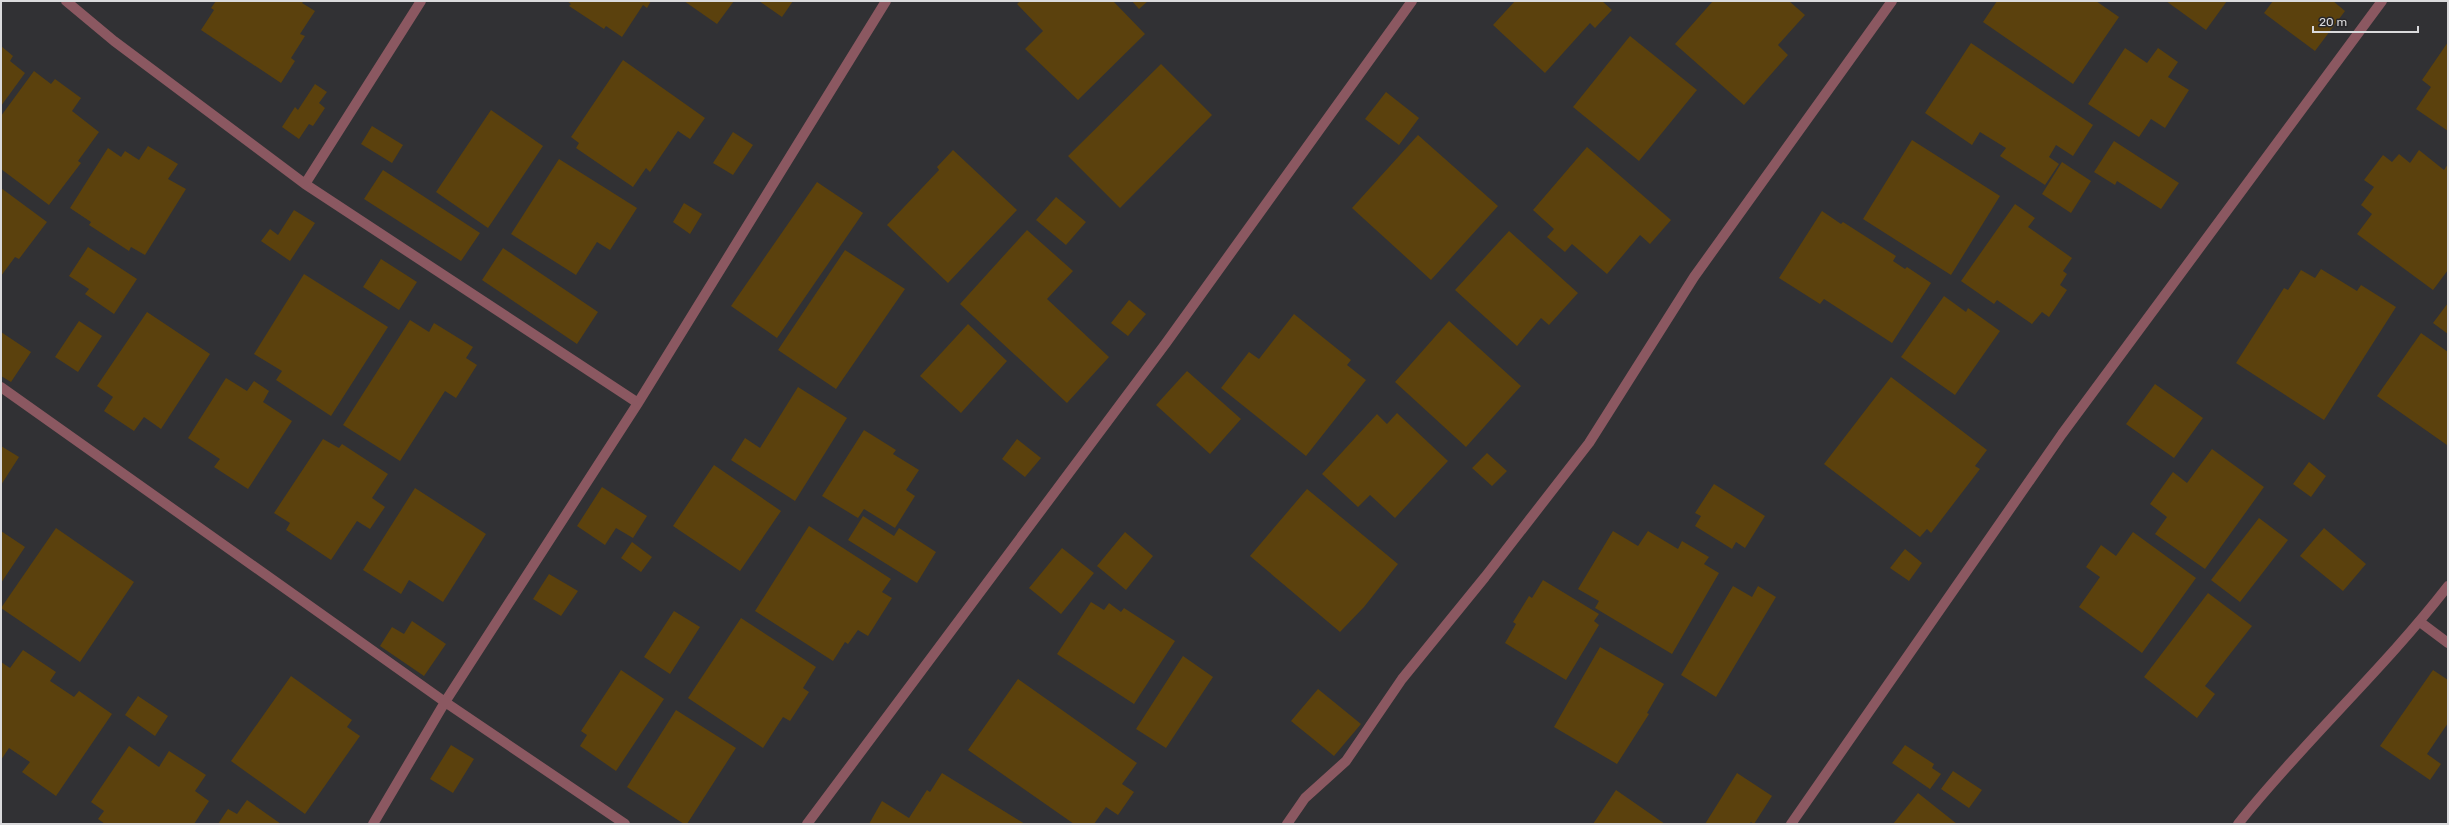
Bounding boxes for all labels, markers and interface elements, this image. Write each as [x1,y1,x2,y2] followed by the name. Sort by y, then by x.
[2313,8,2418,34] scale bar
[2319,15,2347,29] text: 20 m

